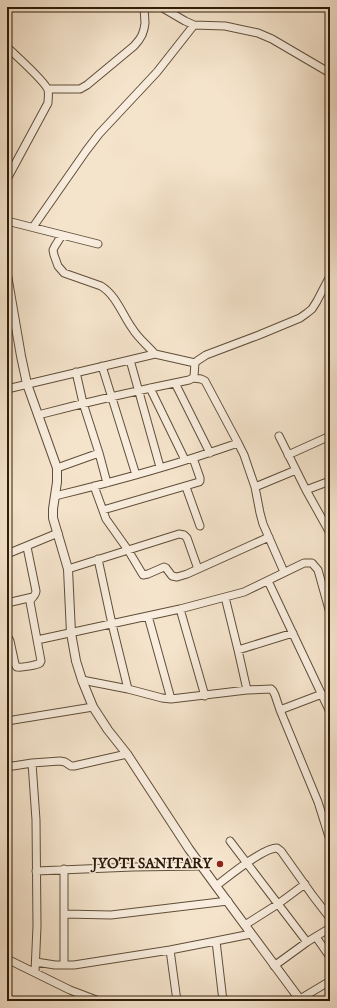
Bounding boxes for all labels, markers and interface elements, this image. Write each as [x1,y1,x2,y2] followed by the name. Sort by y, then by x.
[90,855,213,873] place label: JYOTI SANITARY
[215,859,225,869] marker: JYOTI SANITARY

